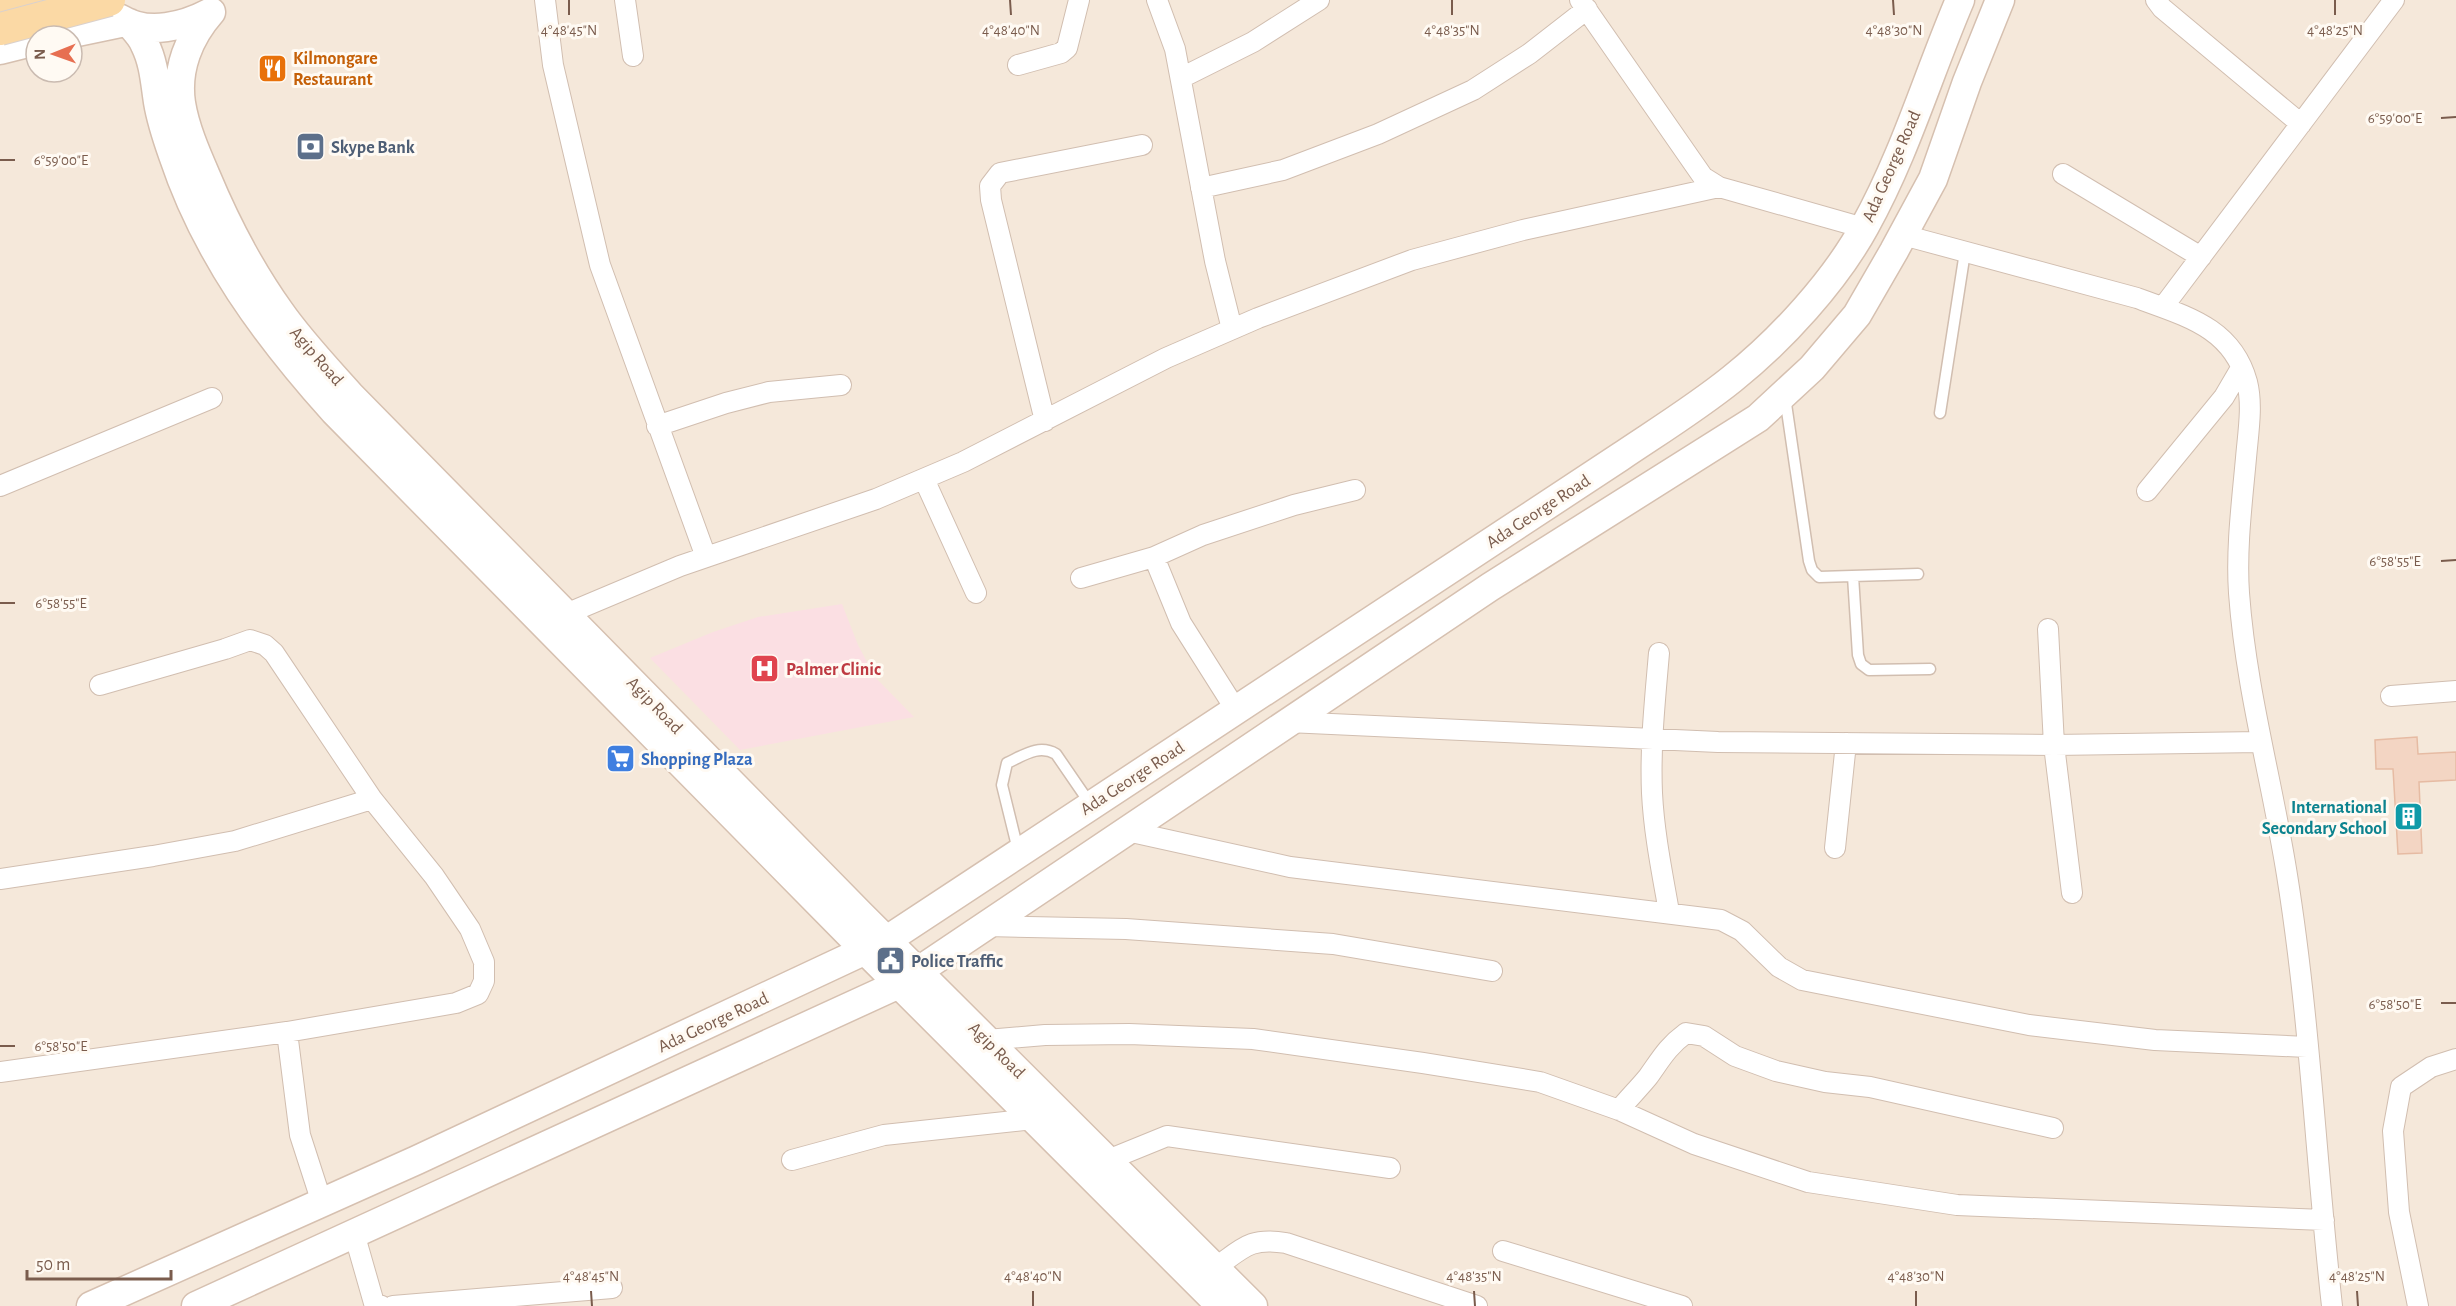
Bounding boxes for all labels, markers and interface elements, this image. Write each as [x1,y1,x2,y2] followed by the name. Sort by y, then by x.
[541,23,597,38] text: 4°48'45"N
[982,23,1040,38] text: 4°48'40"N
[1424,23,1480,38] text: 4°48'35"N
[1866,23,1922,38] text: 4°48'30"N
[2307,23,2363,38] text: 4°48'25"N
[24,24,84,84] north arrow
[32,49,48,60] text: N
[293,50,378,89] place label: Kilmongare Restaurant
[256,52,288,84] restaurant icon: Kilmongare Restaurant
[1859,108,1924,225] street label: Ada George Road
[2368,111,2422,126] text: 6°59'00"E
[294,131,326,163] bank icon: Skype Bank
[331,139,415,157] place label: Skype Bank
[34,153,88,168] text: 6°59'00"E
[286,324,346,390] street label: Agip Road
[1483,472,1594,552] street label: Ada George Road
[2369,554,2421,569] text: 6°58'55"E
[35,596,87,611] text: 6°58'55"E
[749,653,781,685] hospital icon: Palmer Clinic
[786,661,881,679] place label: Palmer Clinic
[623,674,686,738] street label: Agip Road
[1077,739,1188,819] street label: Ada George Road
[604,743,636,775] supermarket icon: Shopping Plaza
[641,751,753,769] place label: Shopping Plaza
[2262,799,2387,838] place label: International Secondary School
[2392,801,2424,833] building icon: International Secondary School
[874,945,906,977] public building icon: Police Traffic
[911,953,1003,971] place label: Police Traffic
[655,989,771,1056] street label: Ada George Road
[2369,997,2421,1012] text: 6°58'50"E
[965,1019,1028,1082] street label: Agip Road
[35,1039,87,1054] text: 6°58'50"E
[27,1243,171,1281] scale bar
[36,1256,70,1274] text: 50 m
[563,1269,619,1284] text: 4°48'45"N
[1004,1269,1062,1284] text: 4°48'40"N
[1446,1269,1502,1284] text: 4°48'35"N
[1888,1269,1944,1284] text: 4°48'30"N
[2329,1269,2385,1284] text: 4°48'25"N

